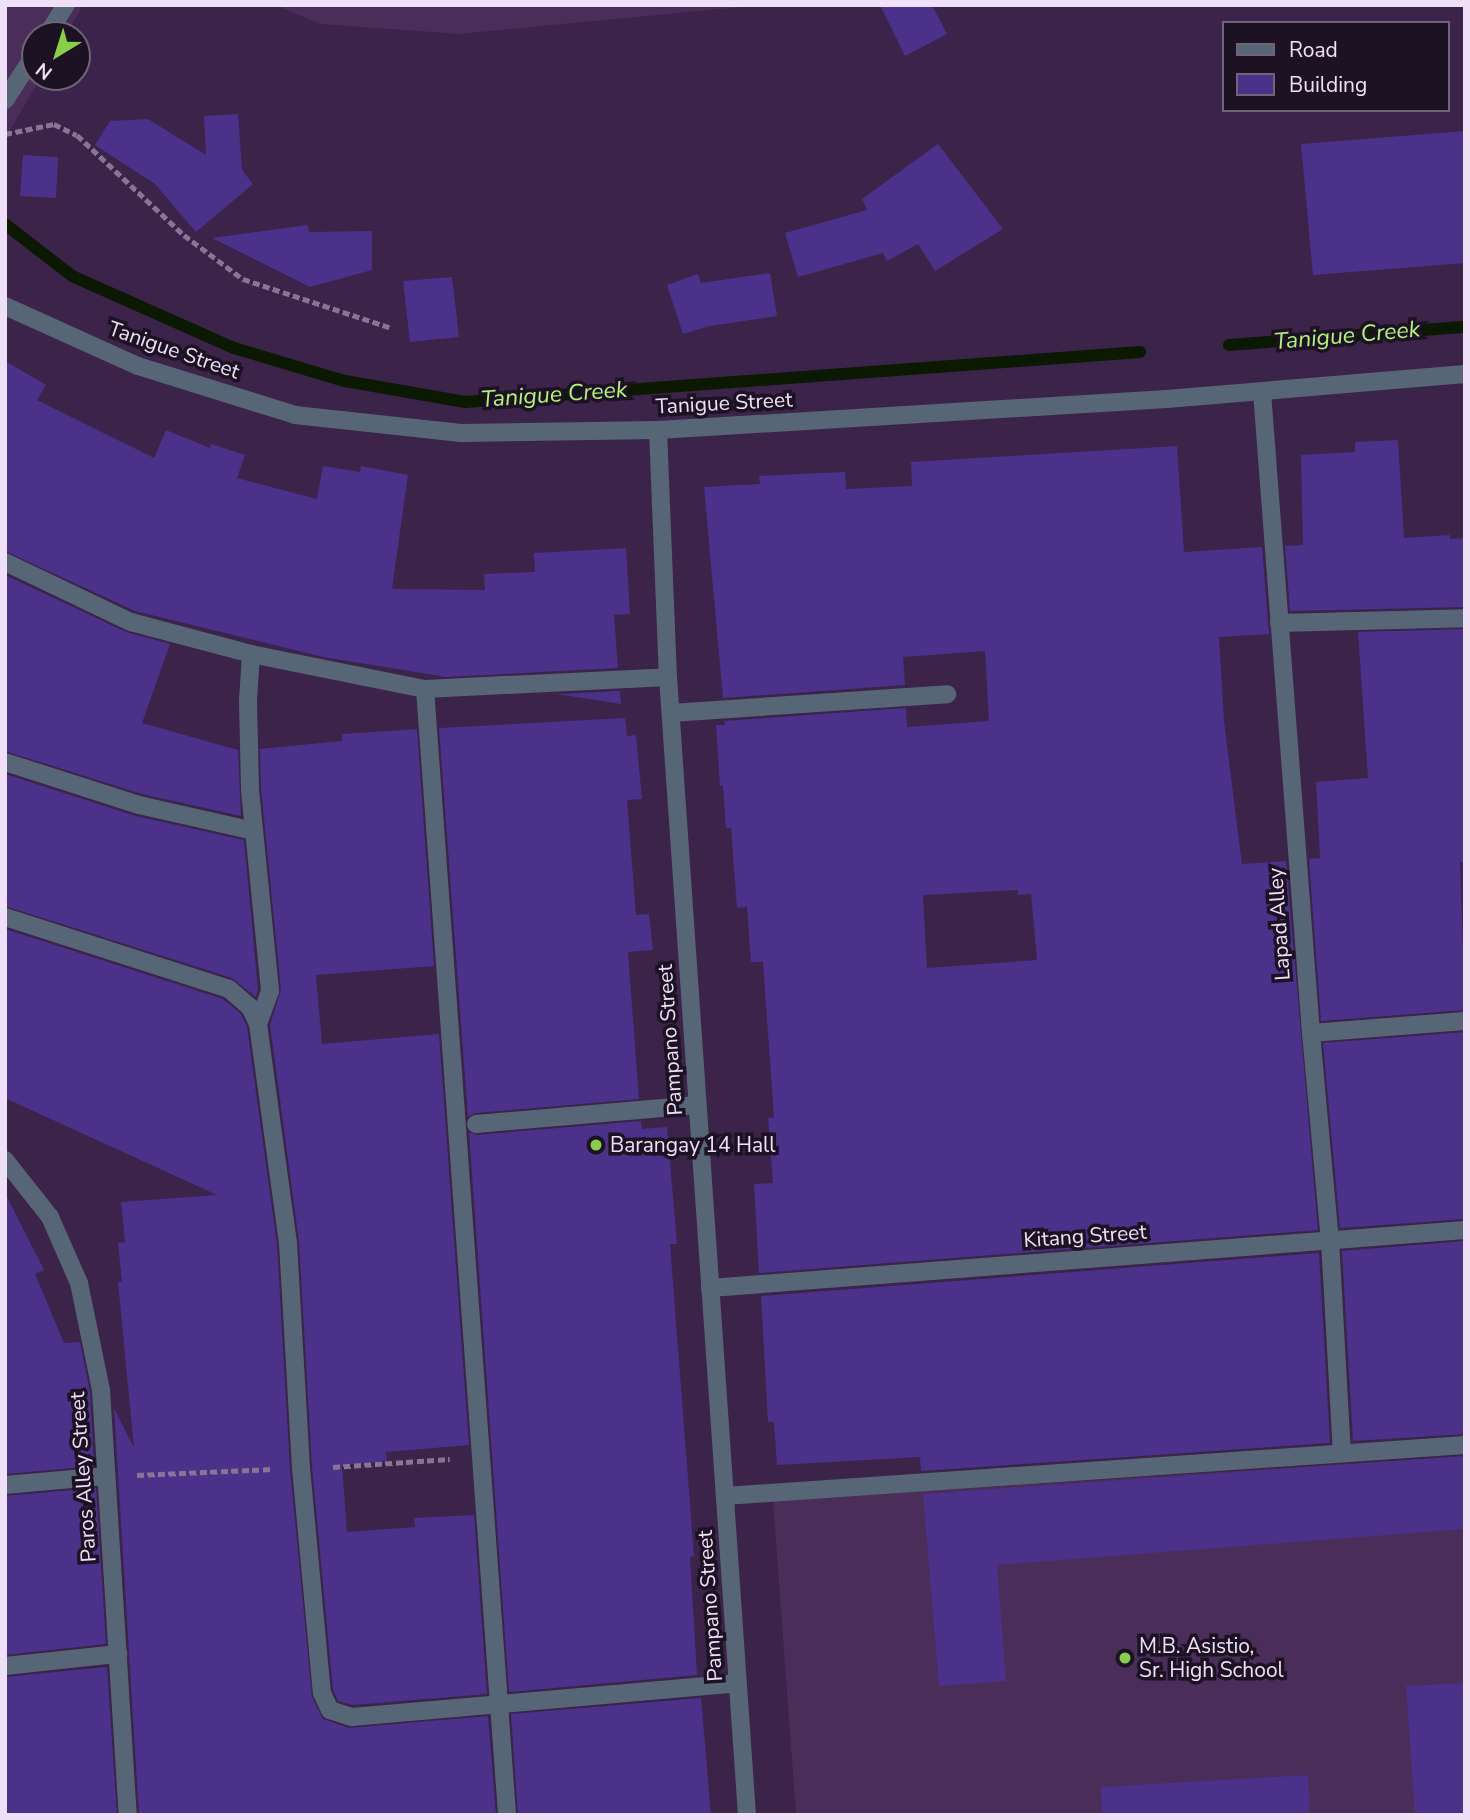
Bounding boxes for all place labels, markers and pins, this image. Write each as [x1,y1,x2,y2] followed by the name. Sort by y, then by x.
[610,1132,775,1158] place label: Barangay 14 Hall
[588,1137,604,1153] marker: Barangay 14 Hall
[1139,1633,1284,1683] place label: M.B. Asistio, Sr. High School
[1117,1650,1133,1666] marker: M.B. Asistio, Sr. High School

